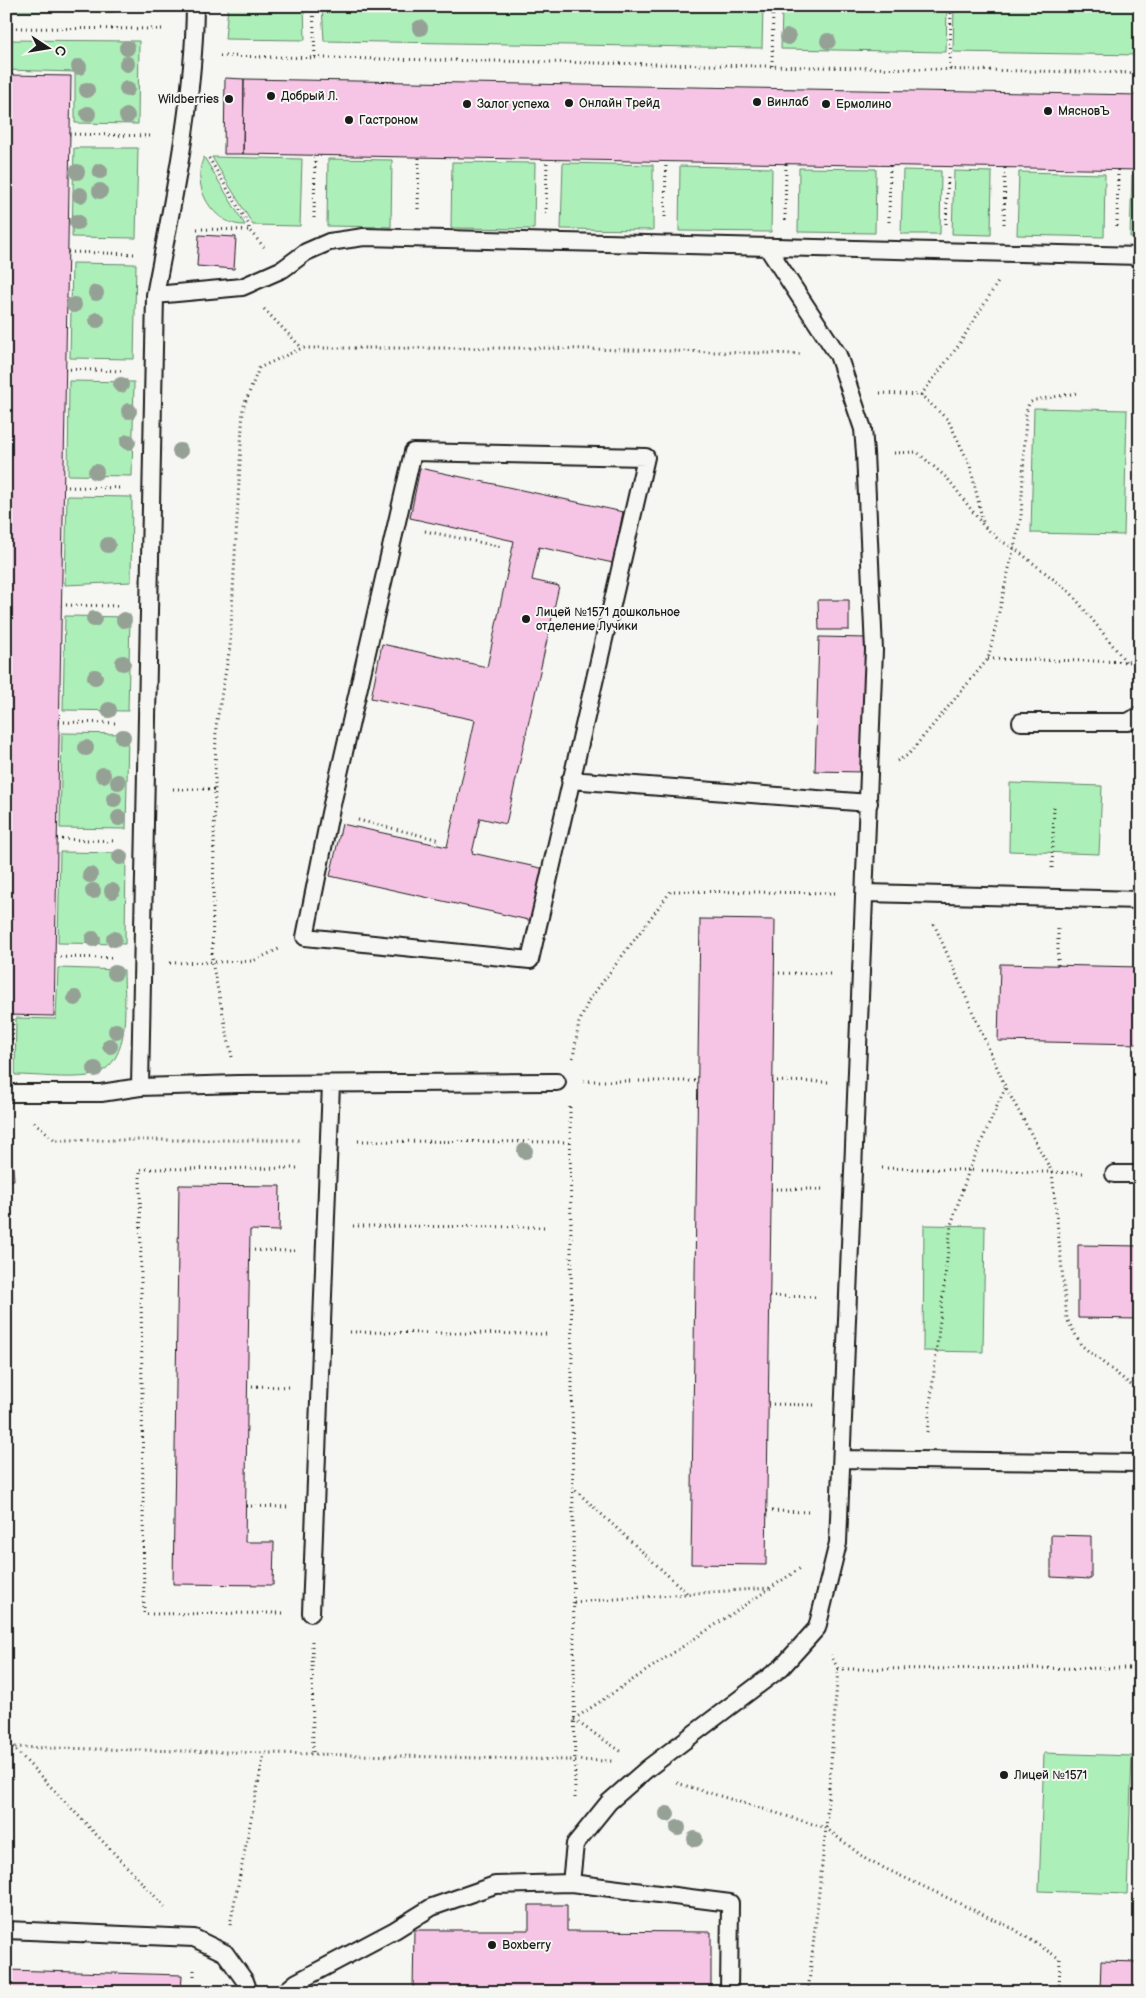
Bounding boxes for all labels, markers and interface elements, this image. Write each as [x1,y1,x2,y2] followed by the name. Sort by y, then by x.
[22,22,72,72] north arrow
[51,44,70,57] text: С
[281,89,338,104] place label: Добрый Л.
[265,90,277,102] marker: Добрый Л.
[158,92,219,107] place label: Wildberries
[223,93,235,105] marker: Wildberries
[767,95,809,110] place label: Винлаб
[579,96,660,111] place label: Онлайн Трейд
[751,96,763,108] marker: Винлаб
[477,97,550,112] place label: Залог успеха
[563,97,575,109] marker: Онлайн Трейд
[836,97,891,112] place label: Ермолино
[461,98,473,110] marker: Залог успеха
[820,98,832,110] marker: Ермолино
[1058,104,1110,119] place label: МясновЪ
[1042,105,1054,117] marker: МясновЪ
[359,113,418,128] place label: Гастроном
[343,114,355,126] marker: Гастроном
[535,605,680,634] place label: Лицей №1571 дошкольное отделение Лучики
[520,613,532,625] marker: Лицей №1571 дошкольное отделение Лучики
[1013,1768,1087,1783] place label: Лицей №1571
[998,1769,1010,1781] marker: Лицей №1571
[502,1938,551,1953] place label: Boxberry
[486,1939,498,1951] marker: Boxberry

